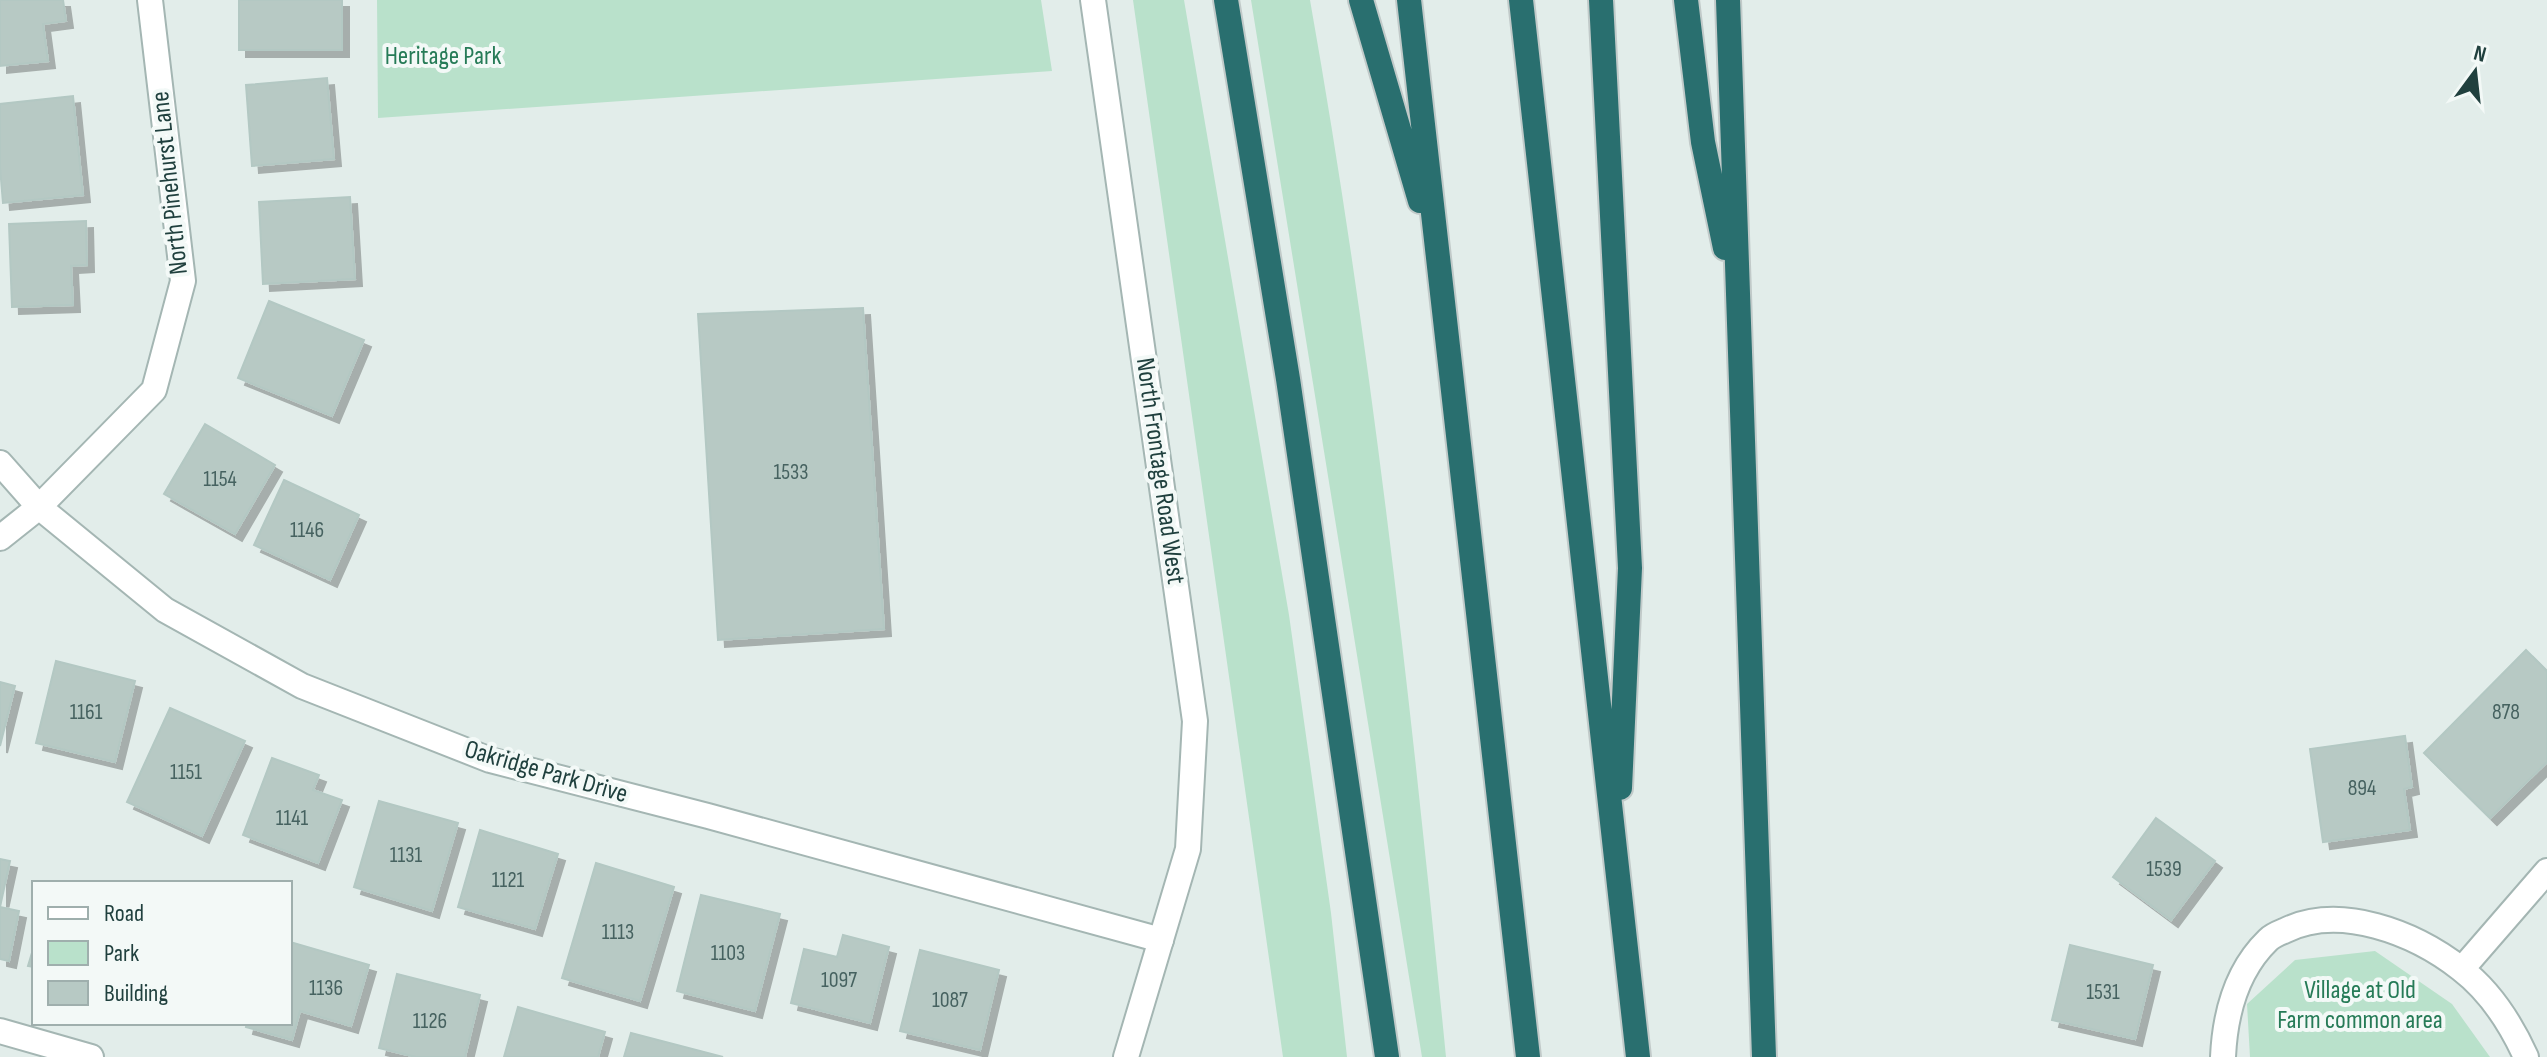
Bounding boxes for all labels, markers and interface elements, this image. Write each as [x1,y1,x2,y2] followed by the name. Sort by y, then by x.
[2435,32,2515,112] north arrow
[2471,40,2489,69] text: N
[385,41,501,72] park label: Heritage Park
[145,90,195,276] street label: North Pinehurst Lane
[1129,356,1191,586] street label: North Frontage Road West
[774,459,808,486] house number: 1533
[203,466,237,493] house number: 1154
[290,517,324,544] house number: 1146
[70,699,103,726] house number: 1161
[2492,699,2520,726] house number: 878
[461,734,631,810] street label: Oakridge Park Drive
[170,759,202,786] house number: 1151
[2348,775,2376,802] house number: 894
[276,805,308,832] house number: 1141
[390,842,422,869] house number: 1131
[2146,856,2182,883] house number: 1539
[492,867,525,894] house number: 1121
[32,881,292,1025] legend
[104,899,144,928] text: Road
[602,919,634,946] house number: 1113
[104,939,139,968] text: Park
[711,940,745,967] house number: 1103
[821,967,857,994] house number: 1097
[309,975,343,1002] house number: 1136
[2277,975,2443,1036] park label: Village at Old Farm common area
[104,979,168,1008] text: Building
[2086,979,2120,1006] house number: 1531
[932,987,968,1014] house number: 1087
[413,1008,447,1035] house number: 1126

